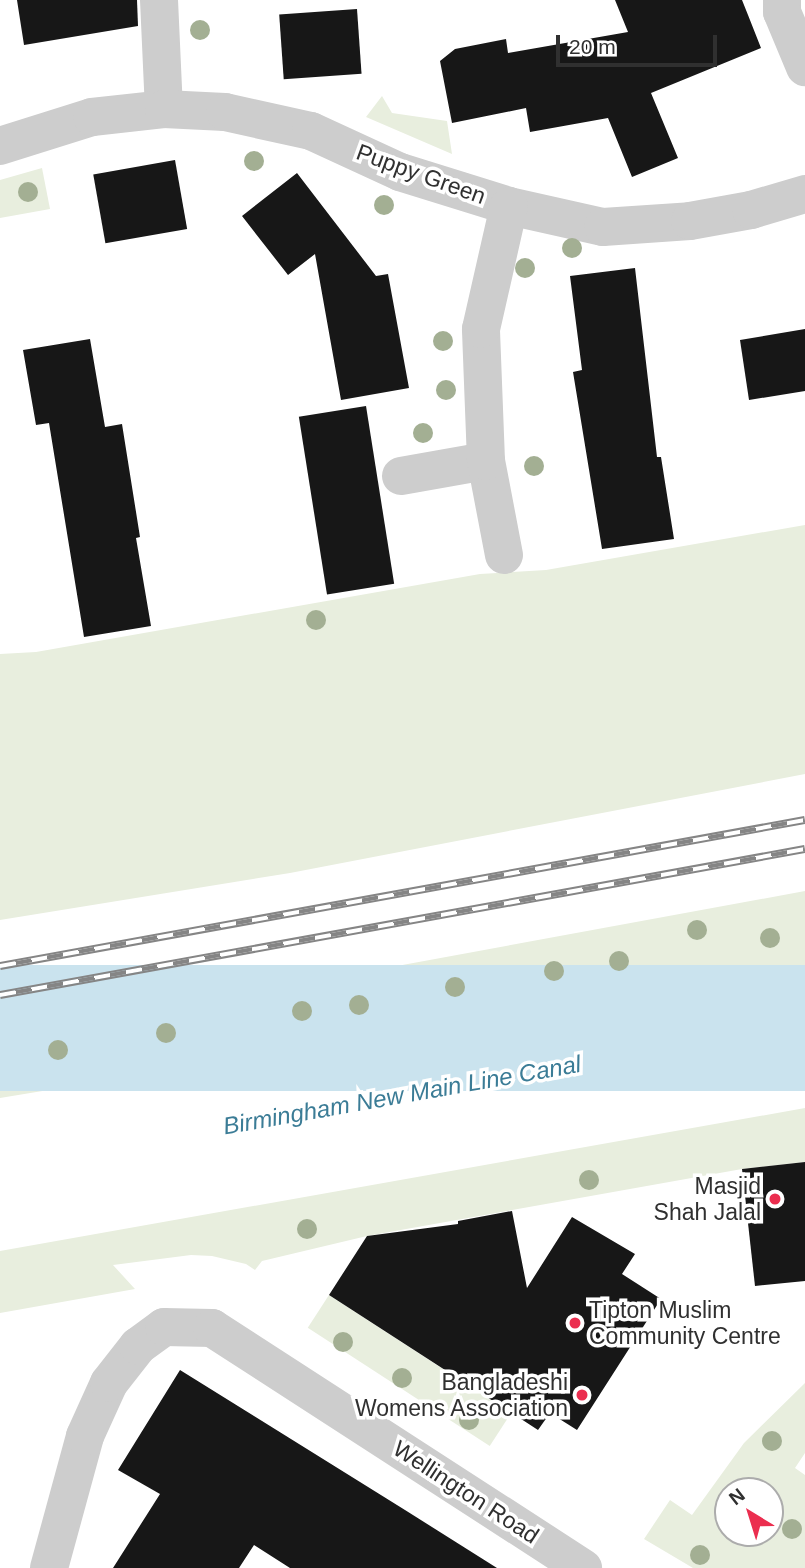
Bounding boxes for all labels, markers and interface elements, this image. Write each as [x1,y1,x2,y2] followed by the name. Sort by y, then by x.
[560,21,721,65] scale bar
[569,35,616,58] text: 20 m
[353,138,489,210] street label: Puppy Green
[221,1049,583,1141] water label: Birmingham New Main Line Canal
[654,1172,761,1226] place label: Masjid Shah Jalal
[767,1191,783,1207] marker: Masjid Shah Jalal
[589,1296,781,1350] place label: Tipton Muslim Community Centre
[567,1315,583,1331] marker: Tipton Muslim Community Centre
[354,1368,568,1422] place label: Bangladeshi Womens Association
[574,1387,590,1403] marker: Bangladeshi Womens Association
[388,1435,544,1549] street label: Wellington Road
[714,1477,784,1547] north arrow
[725,1484,749,1509] text: N

